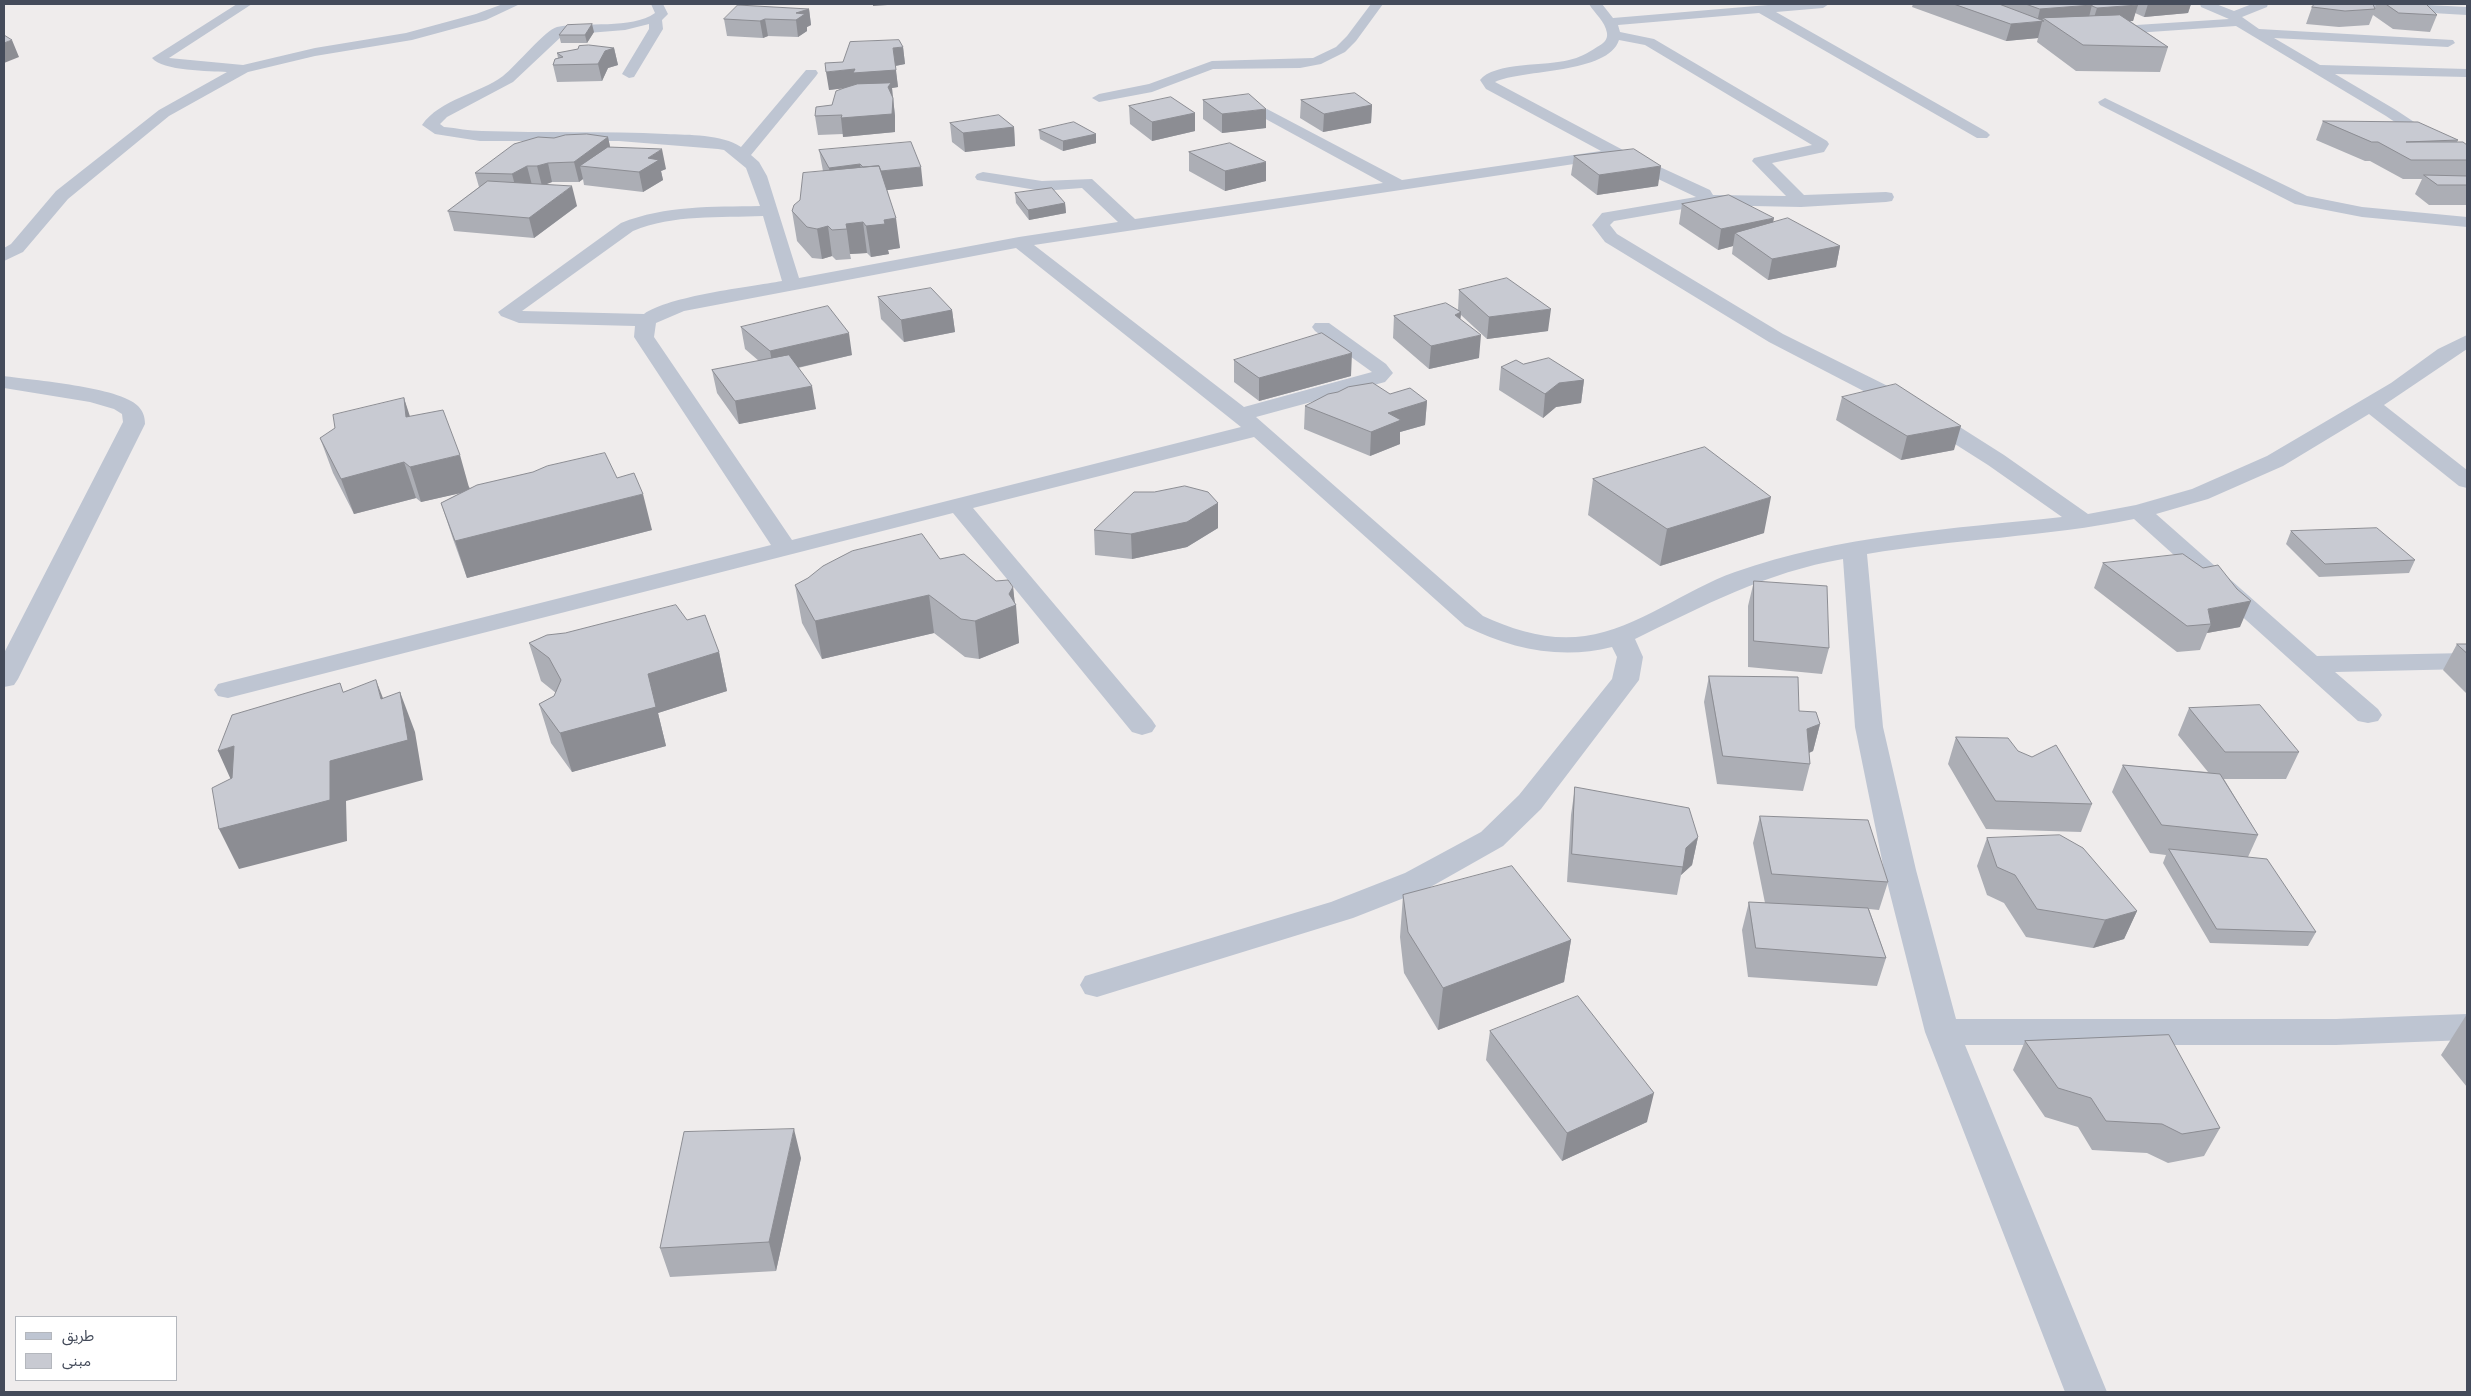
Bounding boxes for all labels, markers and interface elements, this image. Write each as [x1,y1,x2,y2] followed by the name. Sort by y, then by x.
[15,1316,178,1381] legend
[62,1327,94,1344] text: طريق
[62,1352,91,1369] text: مبنى

